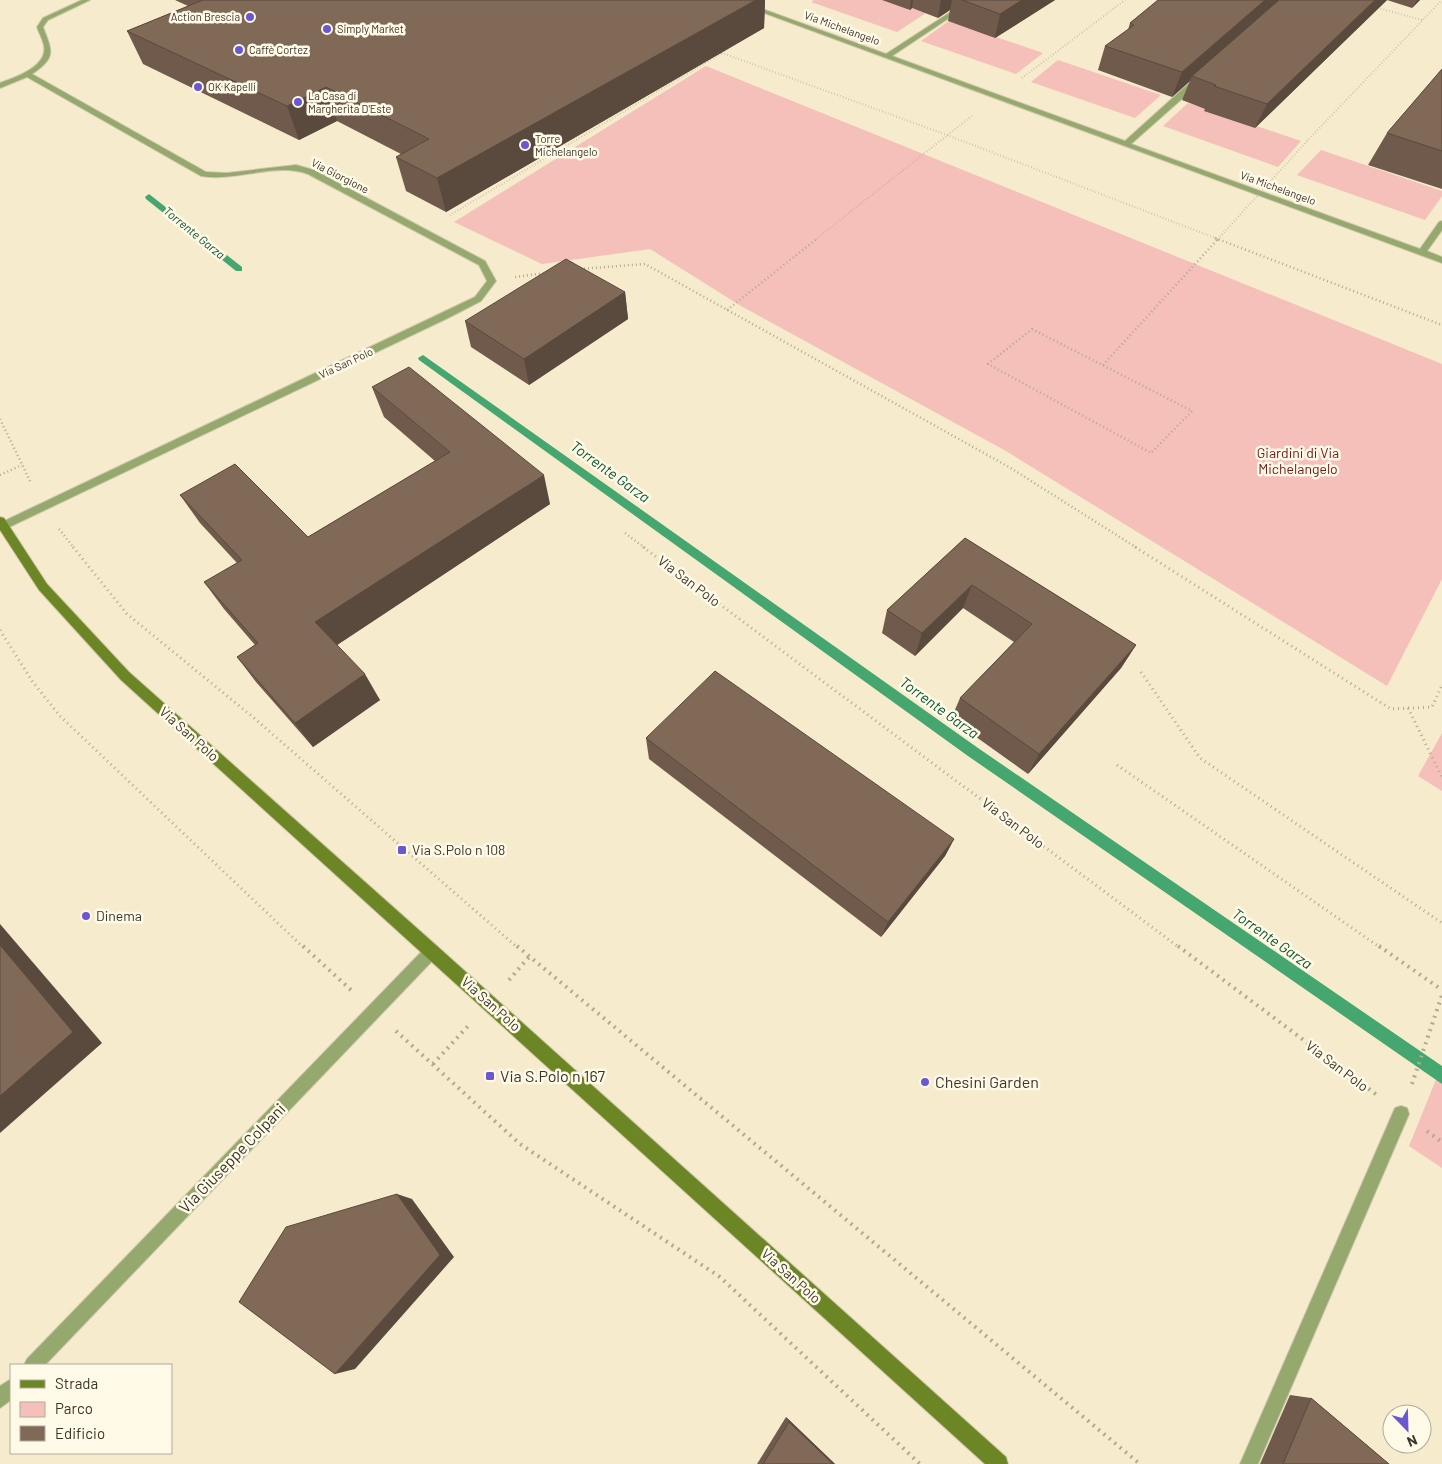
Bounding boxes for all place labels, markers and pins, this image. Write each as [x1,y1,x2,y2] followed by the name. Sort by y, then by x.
[171,10,240,23] place label: Action Brescia
[244,11,256,23] marker: Action Brescia
[337,22,404,35] place label: Simply Market
[321,23,333,35] marker: Simply Market
[249,43,308,56] place label: Caffè Cortez
[233,44,245,56] marker: Caffè Cortez
[208,80,256,93] place label: OK Kapelli
[192,81,204,93] marker: OK Kapelli
[308,89,392,115] place label: La Casa di Margherita D'Este
[292,96,304,108] marker: La Casa di Margherita D'Este
[535,132,597,158] place label: Torre Michelangelo
[519,139,531,151] marker: Torre Michelangelo
[412,841,505,858] place label: Via S.Polo n 108
[396,844,408,856] marker: Via S.Polo n 108
[96,907,142,924] place label: Dinema
[80,910,92,922] marker: Dinema
[500,1066,606,1085] place label: Via S.Polo n 167
[484,1070,496,1082] marker: Via S.Polo n 167
[935,1072,1039,1091] place label: Chesini Garden
[919,1076,931,1088] marker: Chesini Garden

